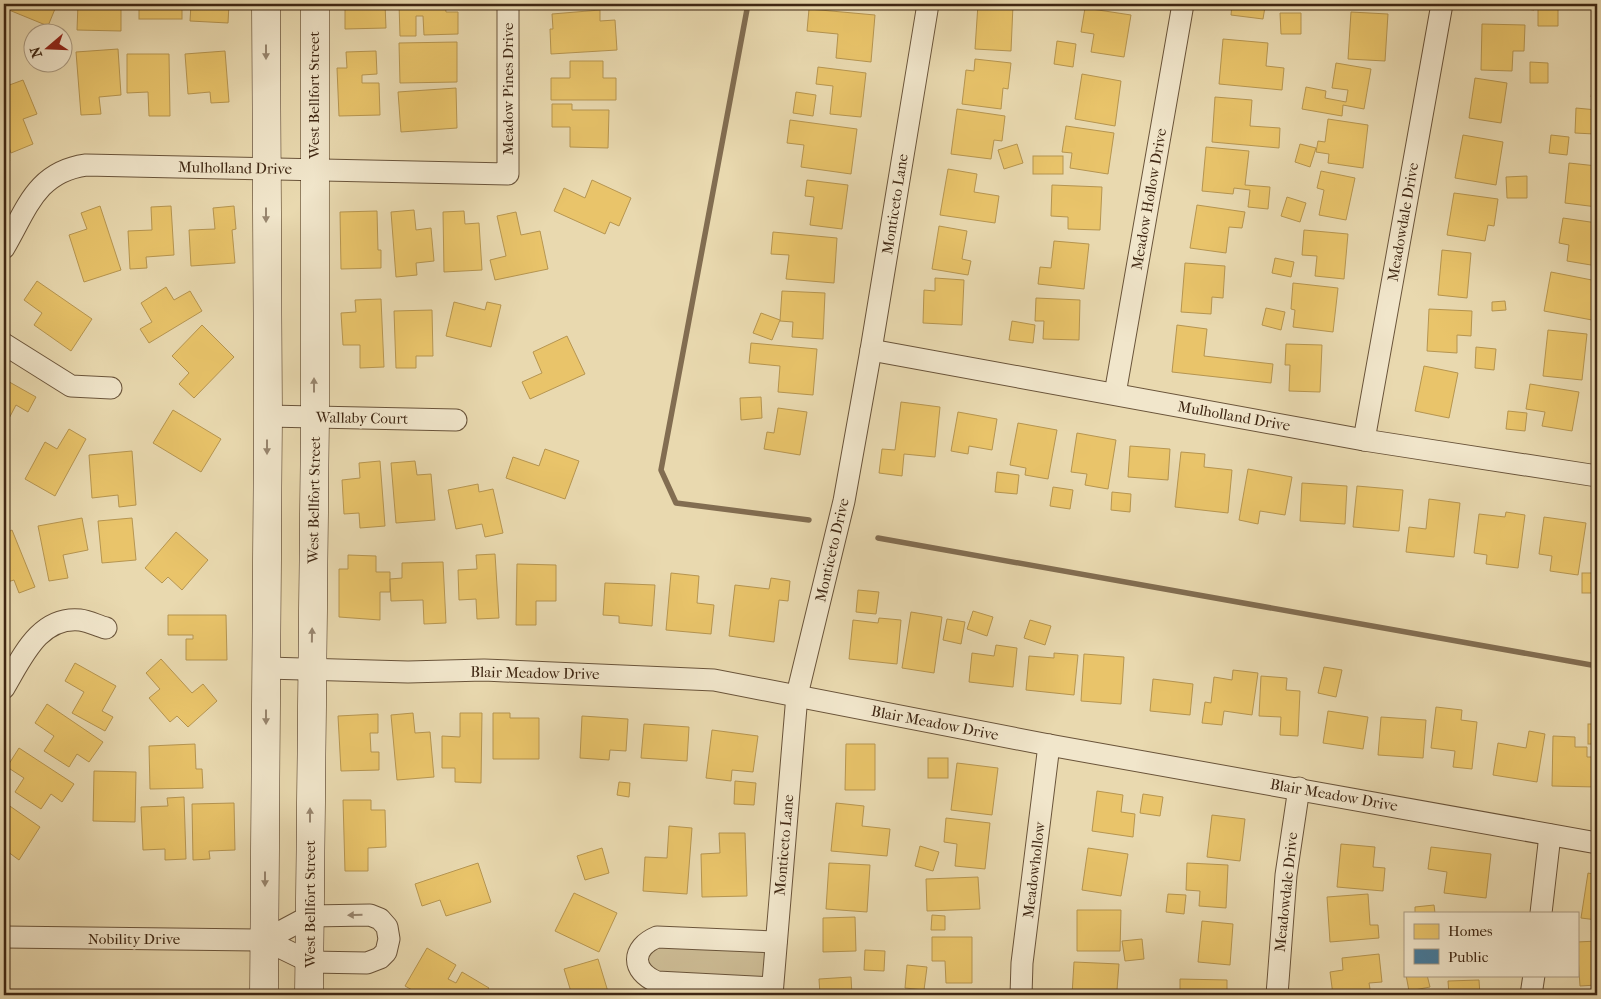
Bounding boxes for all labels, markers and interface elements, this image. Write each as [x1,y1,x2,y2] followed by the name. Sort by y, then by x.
[22,22,72,72] north arrow
[499,22,517,155] street label: Meadow Pines Drive
[305,31,323,160] street label: West Bellfort Street
[26,44,46,60] text: N
[262,45,270,61] one-way arrow
[1128,126,1170,271] street label: Meadow Hollow Drive
[878,152,912,256] street label: Monticeto Lane
[178,158,293,178] street label: Mulholland Drive
[1384,161,1422,283] street label: Meadowdale Drive
[262,207,270,223] one-way arrow
[310,376,318,392] one-way arrow
[1176,397,1292,435] street label: Mulholland Drive
[315,408,409,428] street label: Wallaby Court
[304,435,324,565] street label: West Bellfort Street
[263,440,271,456] one-way arrow
[811,496,853,604] street label: Monticeto Drive
[308,626,316,642] one-way arrow
[470,663,600,683] street label: Blair Meadow Drive
[870,702,1001,744] street label: Blair Meadow Drive
[262,709,270,725] one-way arrow
[1269,775,1400,815] street label: Blair Meadow Drive
[771,793,797,896] street label: Monticeto Lane
[307,806,315,822] one-way arrow
[1019,820,1049,919] street label: Meadowhollow
[1271,831,1301,953] street label: Meadowdale Drive
[301,840,319,969] street label: West Bellfort Street
[261,872,269,888] one-way arrow
[347,911,363,919] one-way arrow
[1404,912,1578,976] legend
[1448,922,1493,940] text: Homes
[88,930,181,948] street label: Nobility Drive
[1448,948,1489,966] text: Public

